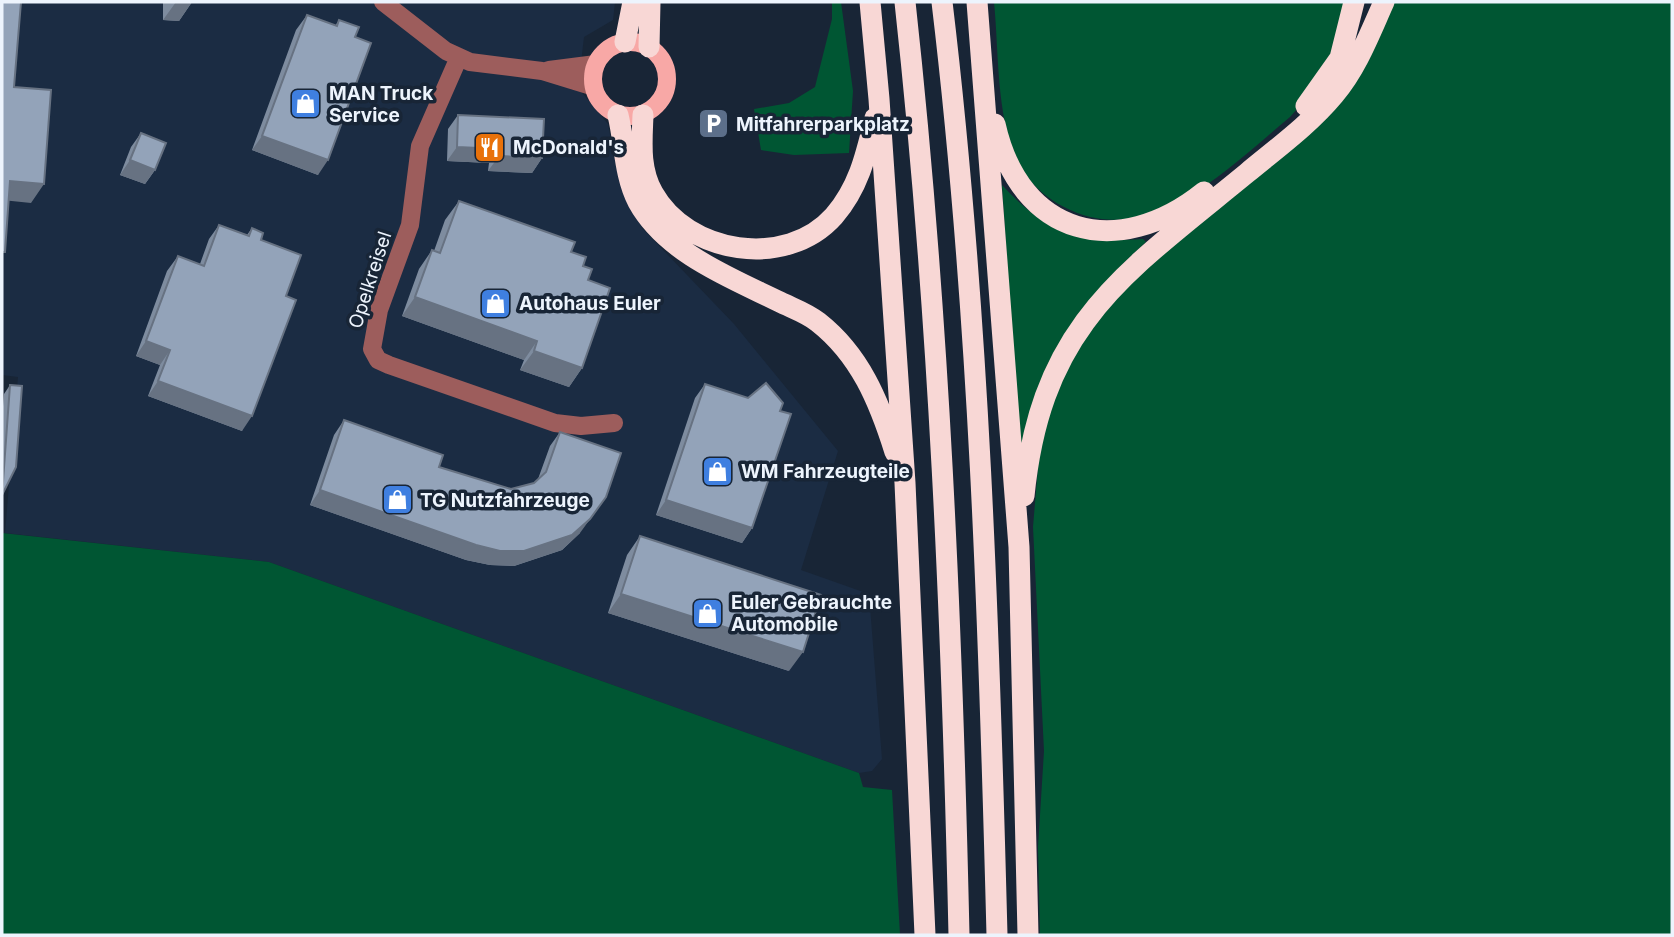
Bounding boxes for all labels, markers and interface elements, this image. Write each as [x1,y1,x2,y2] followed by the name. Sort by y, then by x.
[329,82,433,127] place label: MAN Truck Service
[289,87,323,121] shop icon: MAN Truck Service
[696,107,730,141] parking icon: Mitfahrerparkplatz
[736,113,910,136] place label: Mitfahrerparkplatz
[473,130,507,164] restaurant icon: McDonald's
[513,136,624,159] place label: McDonald's
[344,229,396,331] street label: Opelkreisel
[479,286,513,320] shop icon: Autohaus Euler
[519,292,661,315] place label: Autohaus Euler
[701,454,735,488] shop icon: WM Fahrzeugteile
[741,460,910,483] place label: WM Fahrzeugteile
[380,483,414,517] shop icon: TG Nutzfahrzeuge
[420,489,590,512] place label: TG Nutzfahrzeuge
[731,591,892,636] place label: Euler Gebrauchte Automobile
[691,596,725,630] shop icon: Euler Gebrauchte Automobile

